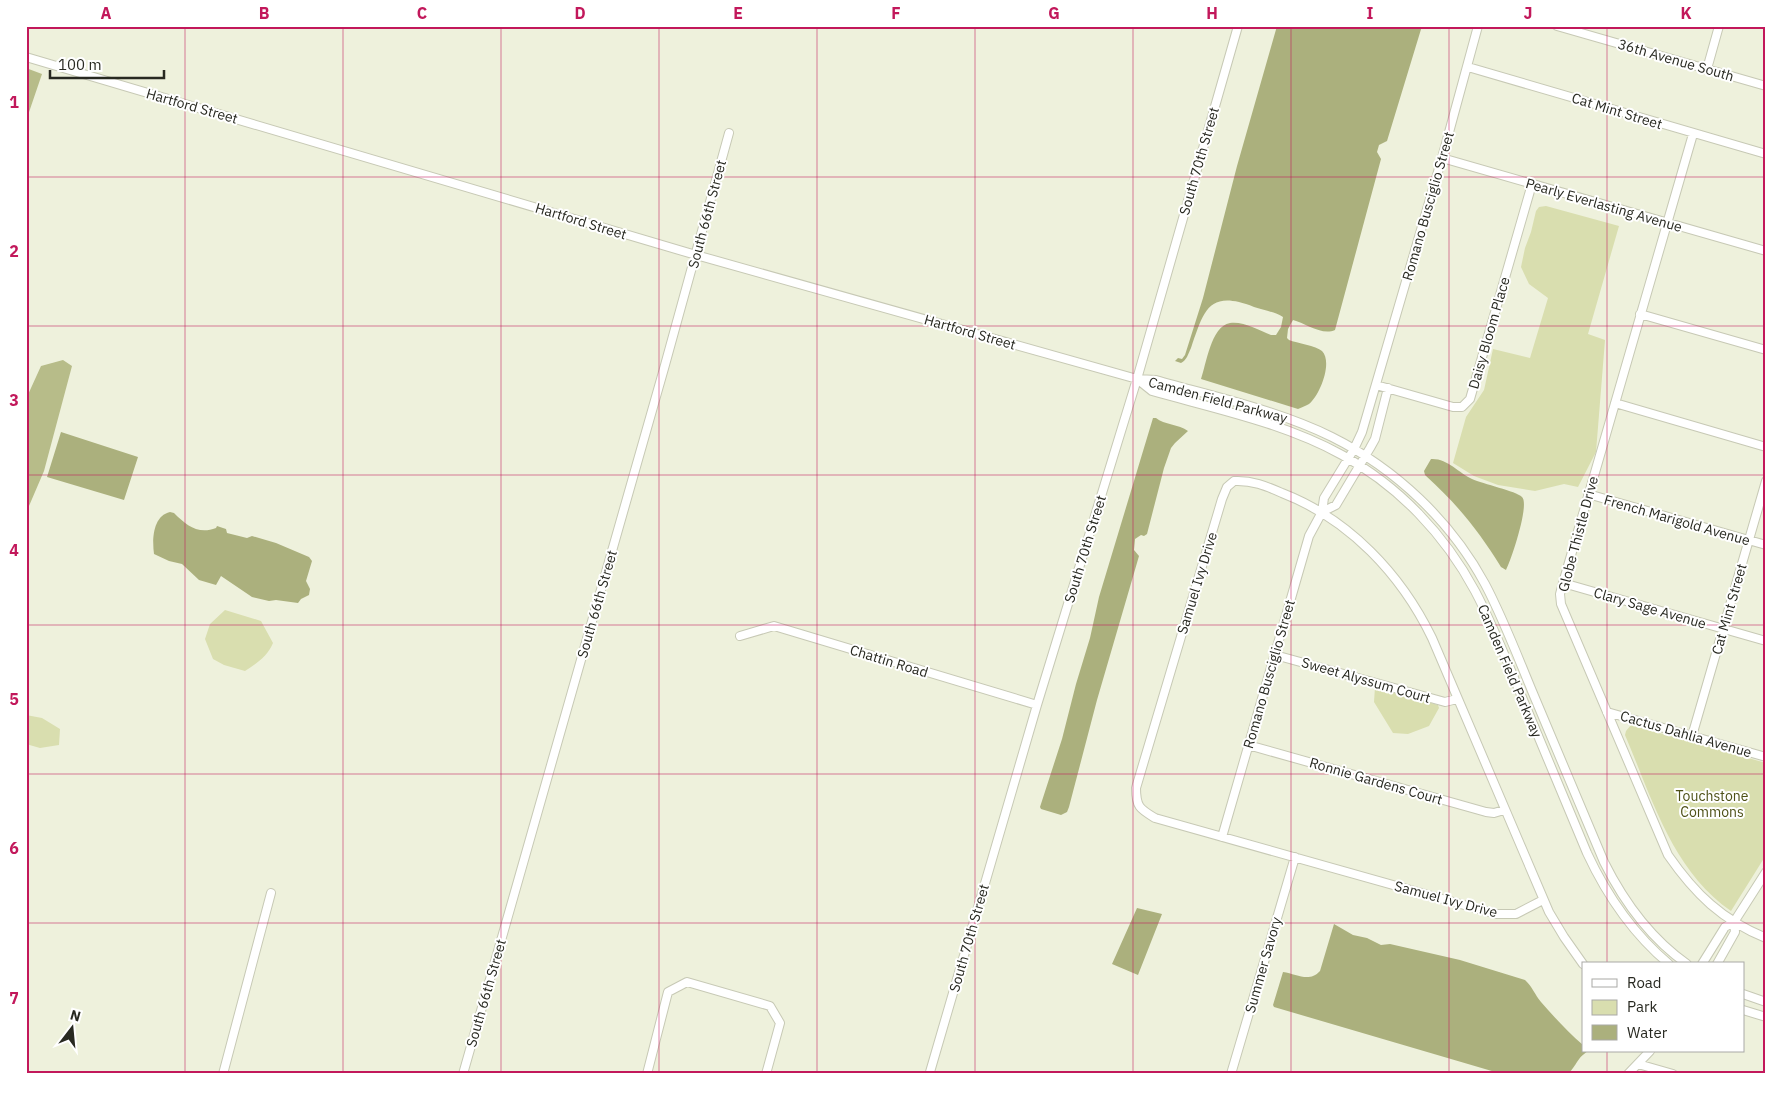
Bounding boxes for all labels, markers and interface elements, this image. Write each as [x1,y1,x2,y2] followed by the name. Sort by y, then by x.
[101,3,112,23] text: A
[259,3,270,23] text: B
[417,3,427,23] text: C
[574,3,586,23] text: D
[733,3,743,23] text: E
[891,3,901,23] text: F
[1048,3,1060,23] text: G
[1206,3,1218,23] text: H
[1367,3,1374,23] text: I
[1524,3,1532,23] text: J
[1680,3,1692,23] text: K
[1616,35,1736,85] street label: 36th Avenue South
[50,48,164,80] scale bar
[58,55,102,74] text: 100 m
[144,84,240,128] street label: Hartford Street
[1570,89,1665,133] street label: Cat Mint Street
[9,92,19,112] text: 1
[1175,105,1223,217] street label: South 70th Street
[1398,129,1458,283] street label: Romano Busciglio Street
[684,158,730,270] street label: South 66th Street
[1524,174,1685,236] street label: Pearly Everlasting Avenue
[533,199,629,243] street label: Hartford Street
[9,241,19,261] text: 2
[1464,275,1514,391] street label: Daisy Bloom Place
[922,310,1018,354] street label: Hartford Street
[1147,373,1289,427] street label: Camden Field Parkway
[9,390,19,410] text: 3
[1554,474,1602,594] street label: Globe Thistle Drive
[1602,491,1752,550] street label: French Marigold Avenue
[1060,493,1110,605] street label: South 70th Street
[1173,529,1221,636] street label: Samuel Ivy Drive
[9,540,19,560] text: 4
[573,548,621,660] street label: South 66th Street
[1707,561,1751,657] street label: Cat Mint Street
[1592,583,1709,633] street label: Clary Sage Avenue
[1239,597,1299,751] street label: Romano Busciglio Street
[1474,602,1546,740] street label: Camden Field Parkway
[848,641,930,681] street label: Chattin Road
[1299,653,1433,707] street label: Sweet Alyssum Court
[9,689,19,709] text: 5
[1618,707,1754,761] street label: Cactus Dahlia Avenue
[1307,753,1445,809] street label: Ronnie Gardens Court
[1676,787,1749,821] park label: Touchstone Commons
[9,838,19,858] text: 6
[1393,877,1500,921] street label: Samuel Ivy Drive
[945,882,993,994] street label: South 70th Street
[1241,915,1285,1015] street label: Summer Savory
[462,937,510,1049] street label: South 66th Street
[1582,962,1744,1052] legend
[1627,973,1662,992] text: Road
[9,988,19,1008] text: 7
[1627,997,1657,1016] text: Park
[48,1002,98,1052] north arrow
[68,1005,83,1026] text: N
[1627,1023,1668,1042] text: Water

